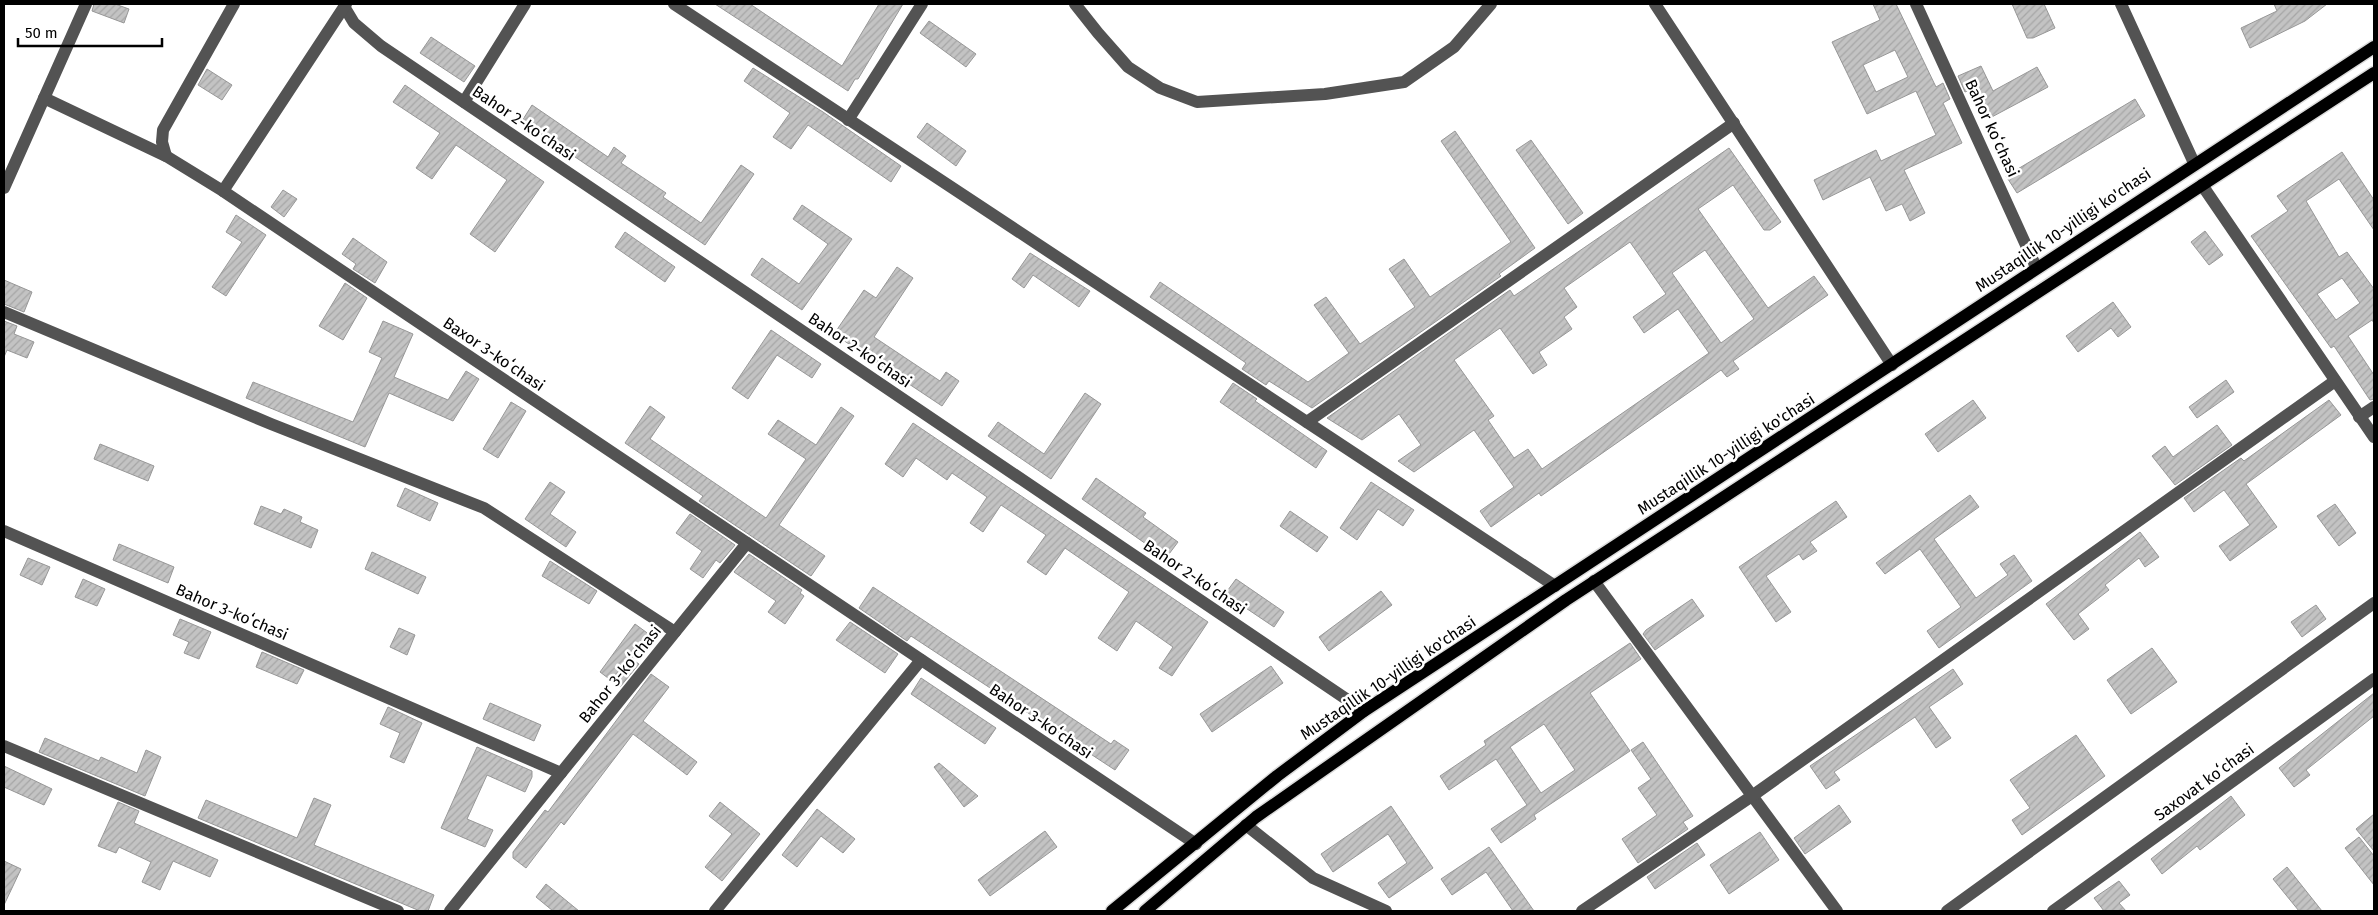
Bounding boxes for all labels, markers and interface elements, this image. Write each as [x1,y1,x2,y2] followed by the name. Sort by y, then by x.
[18,15,161,47] scale bar
[25,24,58,42] text: 50 m
[1961,76,2023,180] street label: Bahor koʻchasi
[469,82,579,164] street label: Bahor 2-koʻchasi
[1972,164,2154,296] street label: Mustaqillik 10-yilligi ko'chasi
[805,309,915,391] street label: Bahor 2-koʻchasi
[440,313,548,395] street label: Baxor 3-koʻchasi
[1634,389,1818,519] street label: Mustaqillik 10-yilligi ko'chasi
[1140,536,1250,618] street label: Bahor 2-koʻchasi
[173,580,291,644] street label: Bahor 3-koʻchasi
[1297,612,1479,744] street label: Mustaqillik 10-yilligi ko'chasi
[575,621,665,727] street label: Bahor 3-koʻchasi
[986,680,1096,762] street label: Bahor 3-koʻchasi
[2150,739,2258,825] street label: Saxovat koʻchasi

